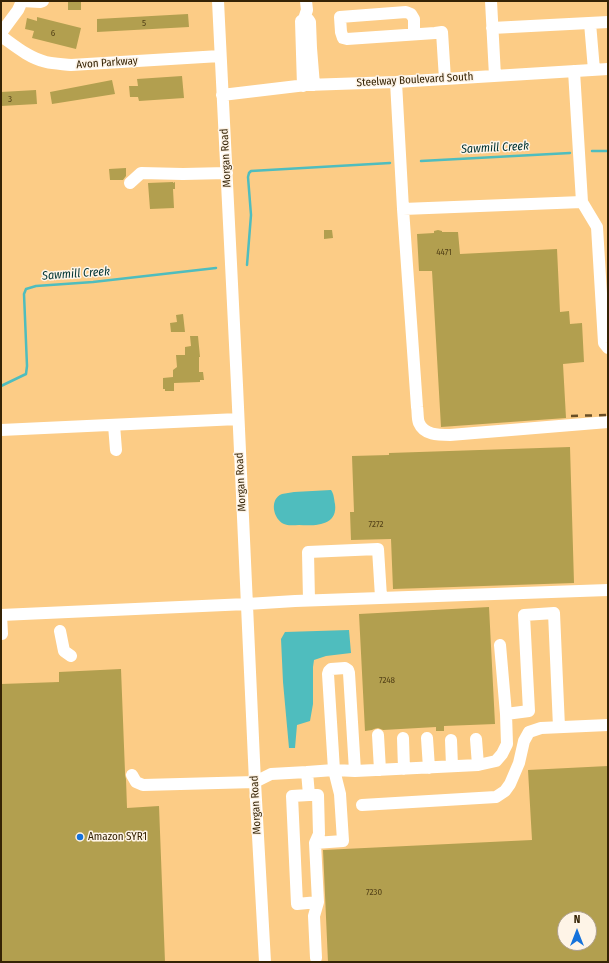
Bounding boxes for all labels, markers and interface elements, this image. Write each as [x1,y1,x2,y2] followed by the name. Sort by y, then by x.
[142,18,146,28] house number: 5
[51,28,55,38] house number: 6
[76,54,138,72] street label: Avon Parkway
[356,70,474,90] street label: Steelway Boulevard South
[8,94,12,104] house number: 3
[218,128,234,188] street label: Morgan Road
[461,139,529,157] water label: Sawmill Creek
[436,247,452,257] house number: 4471
[42,264,110,284] water label: Sawmill Creek
[233,452,249,512] street label: Morgan Road
[369,519,383,529] house number: 7272
[379,675,395,685] house number: 7248
[248,775,264,835] street label: Morgan Road
[88,830,147,844] place label: Amazon SYR1
[75,832,85,842] marker: Amazon SYR1
[366,887,382,897] house number: 7230
[557,911,597,951] north arrow
[574,913,580,926] text: N

